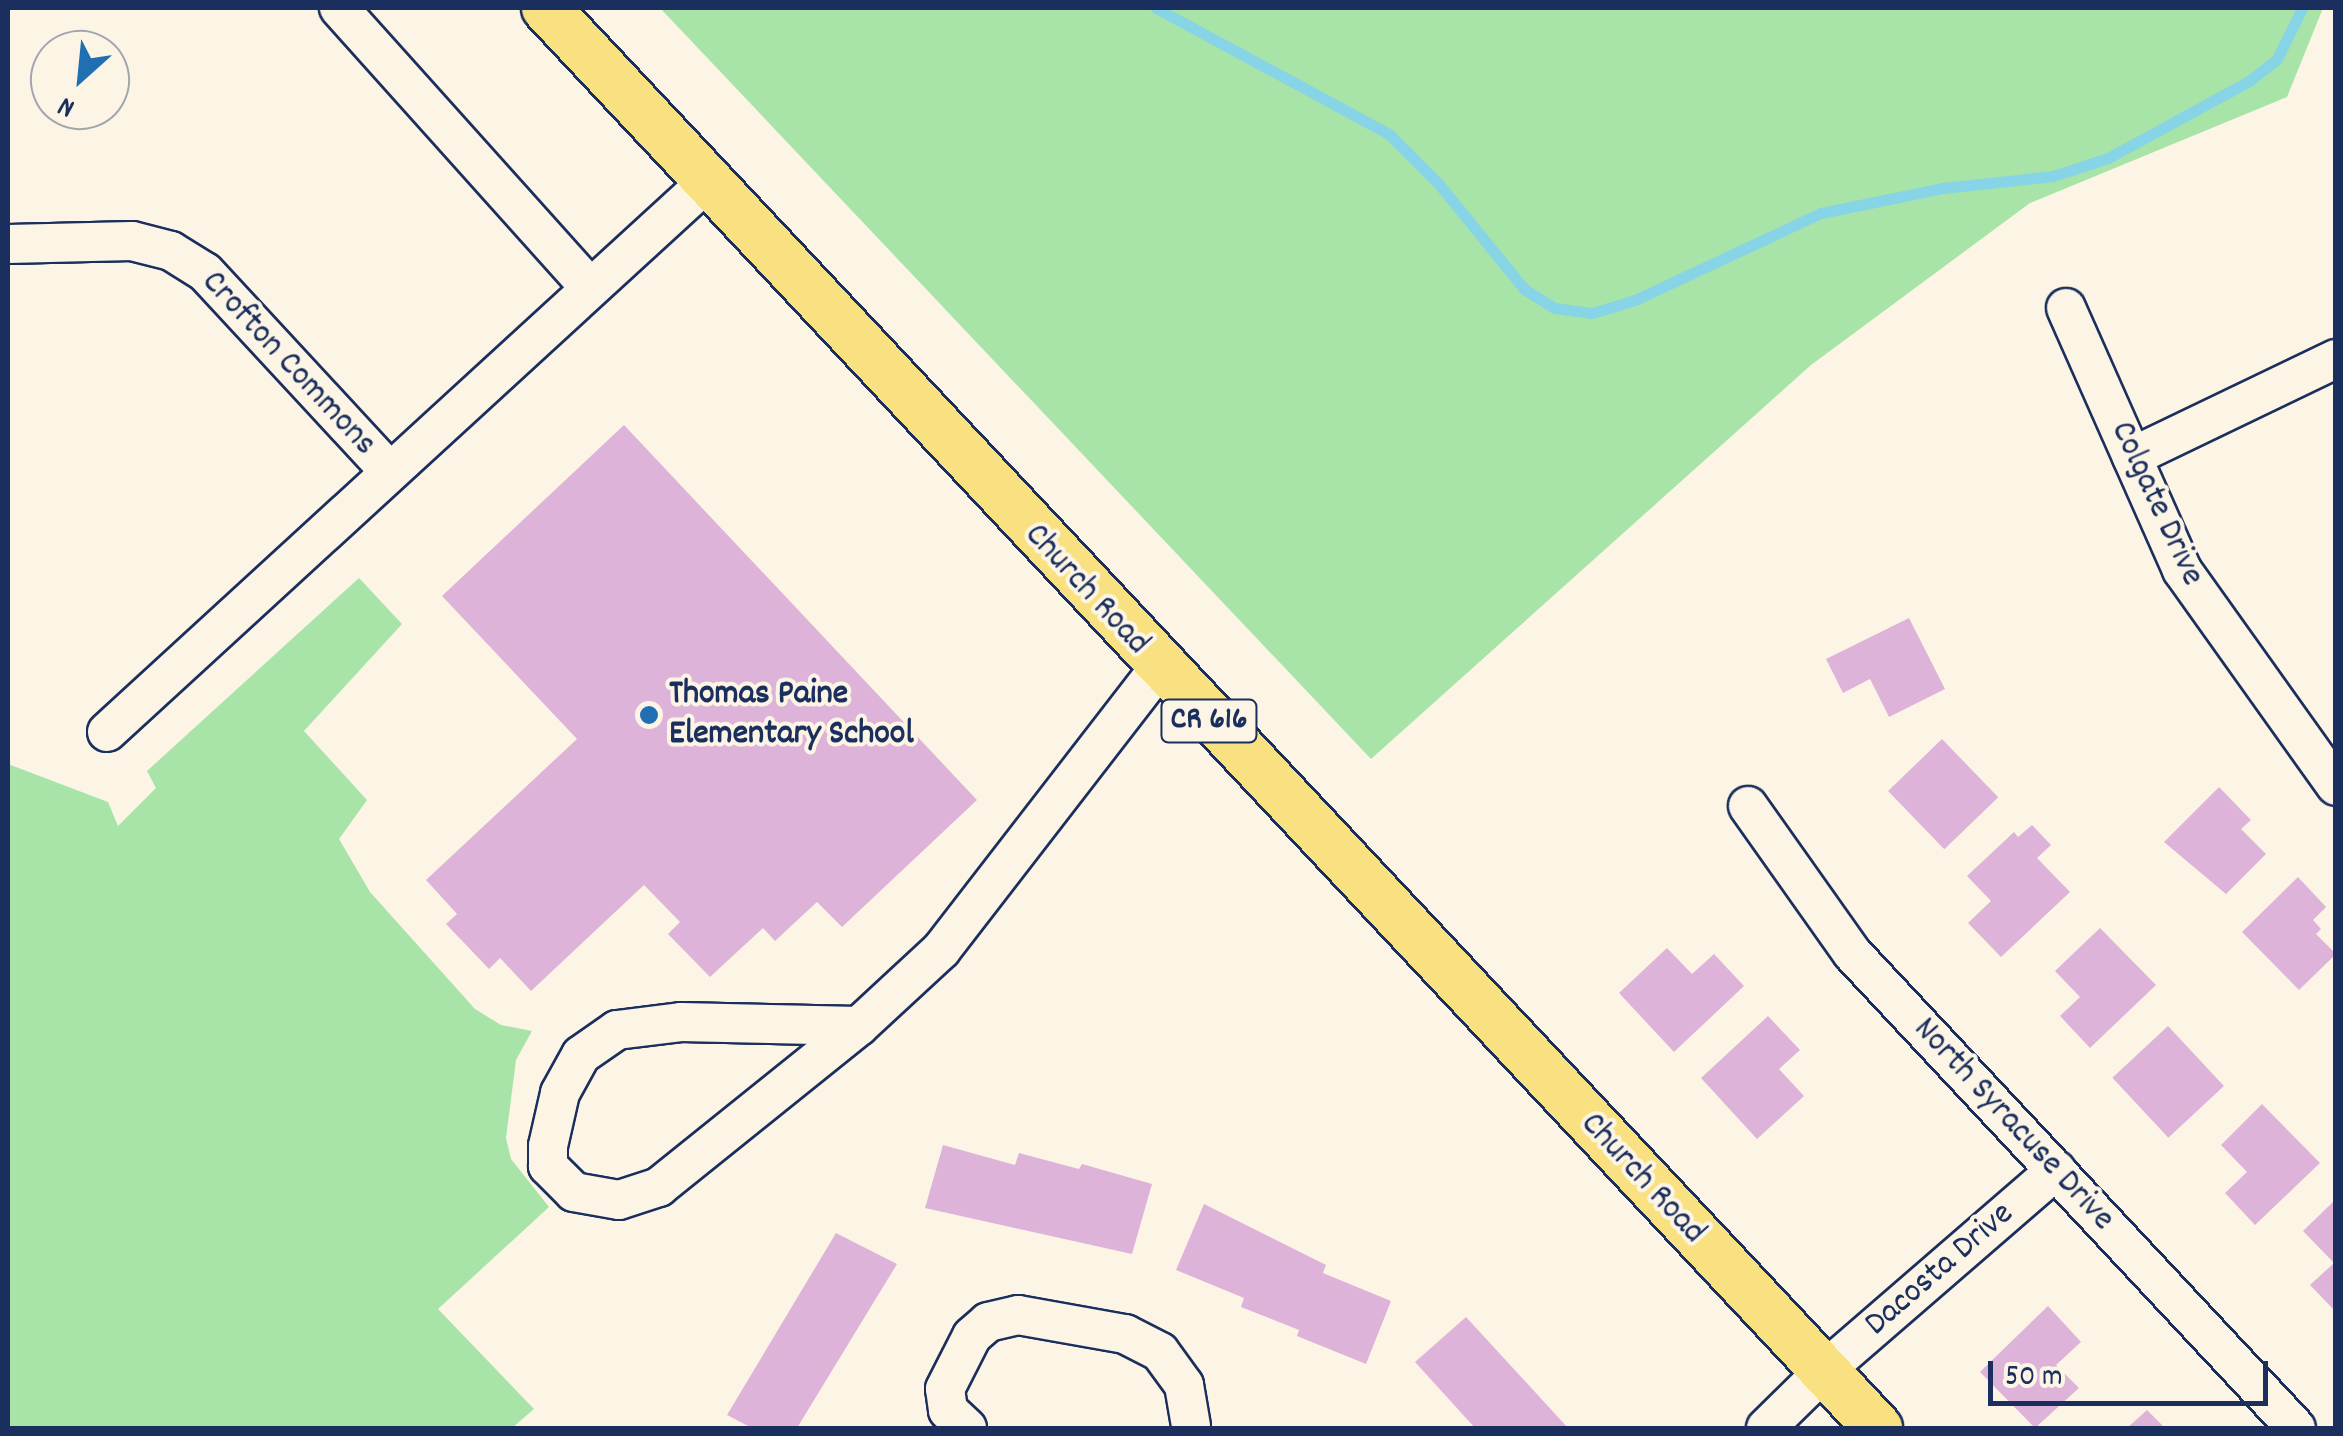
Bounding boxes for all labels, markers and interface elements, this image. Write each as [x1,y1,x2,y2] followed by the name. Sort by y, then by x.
[30,30,130,130] north arrow
[52,84,83,126] text: N
[191,263,385,465] street label: Crofton Commons
[2100,415,2212,593] street label: Colgate Drive
[1014,515,1158,665] street label: Church Road
[669,674,914,756] place label: Thomas Paine Elementary School
[1159,694,1259,748] road number: CR 616
[638,704,660,726] marker: Thomas Paine Elementary School
[1903,1010,2123,1240] street label: North Syracuse Drive
[1570,1104,1714,1254] street label: Church Road
[1857,1194,2023,1346] street label: Dacosta Drive
[1993,1341,2273,1403] scale bar
[2005,1357,2063,1400] text: 50 m

